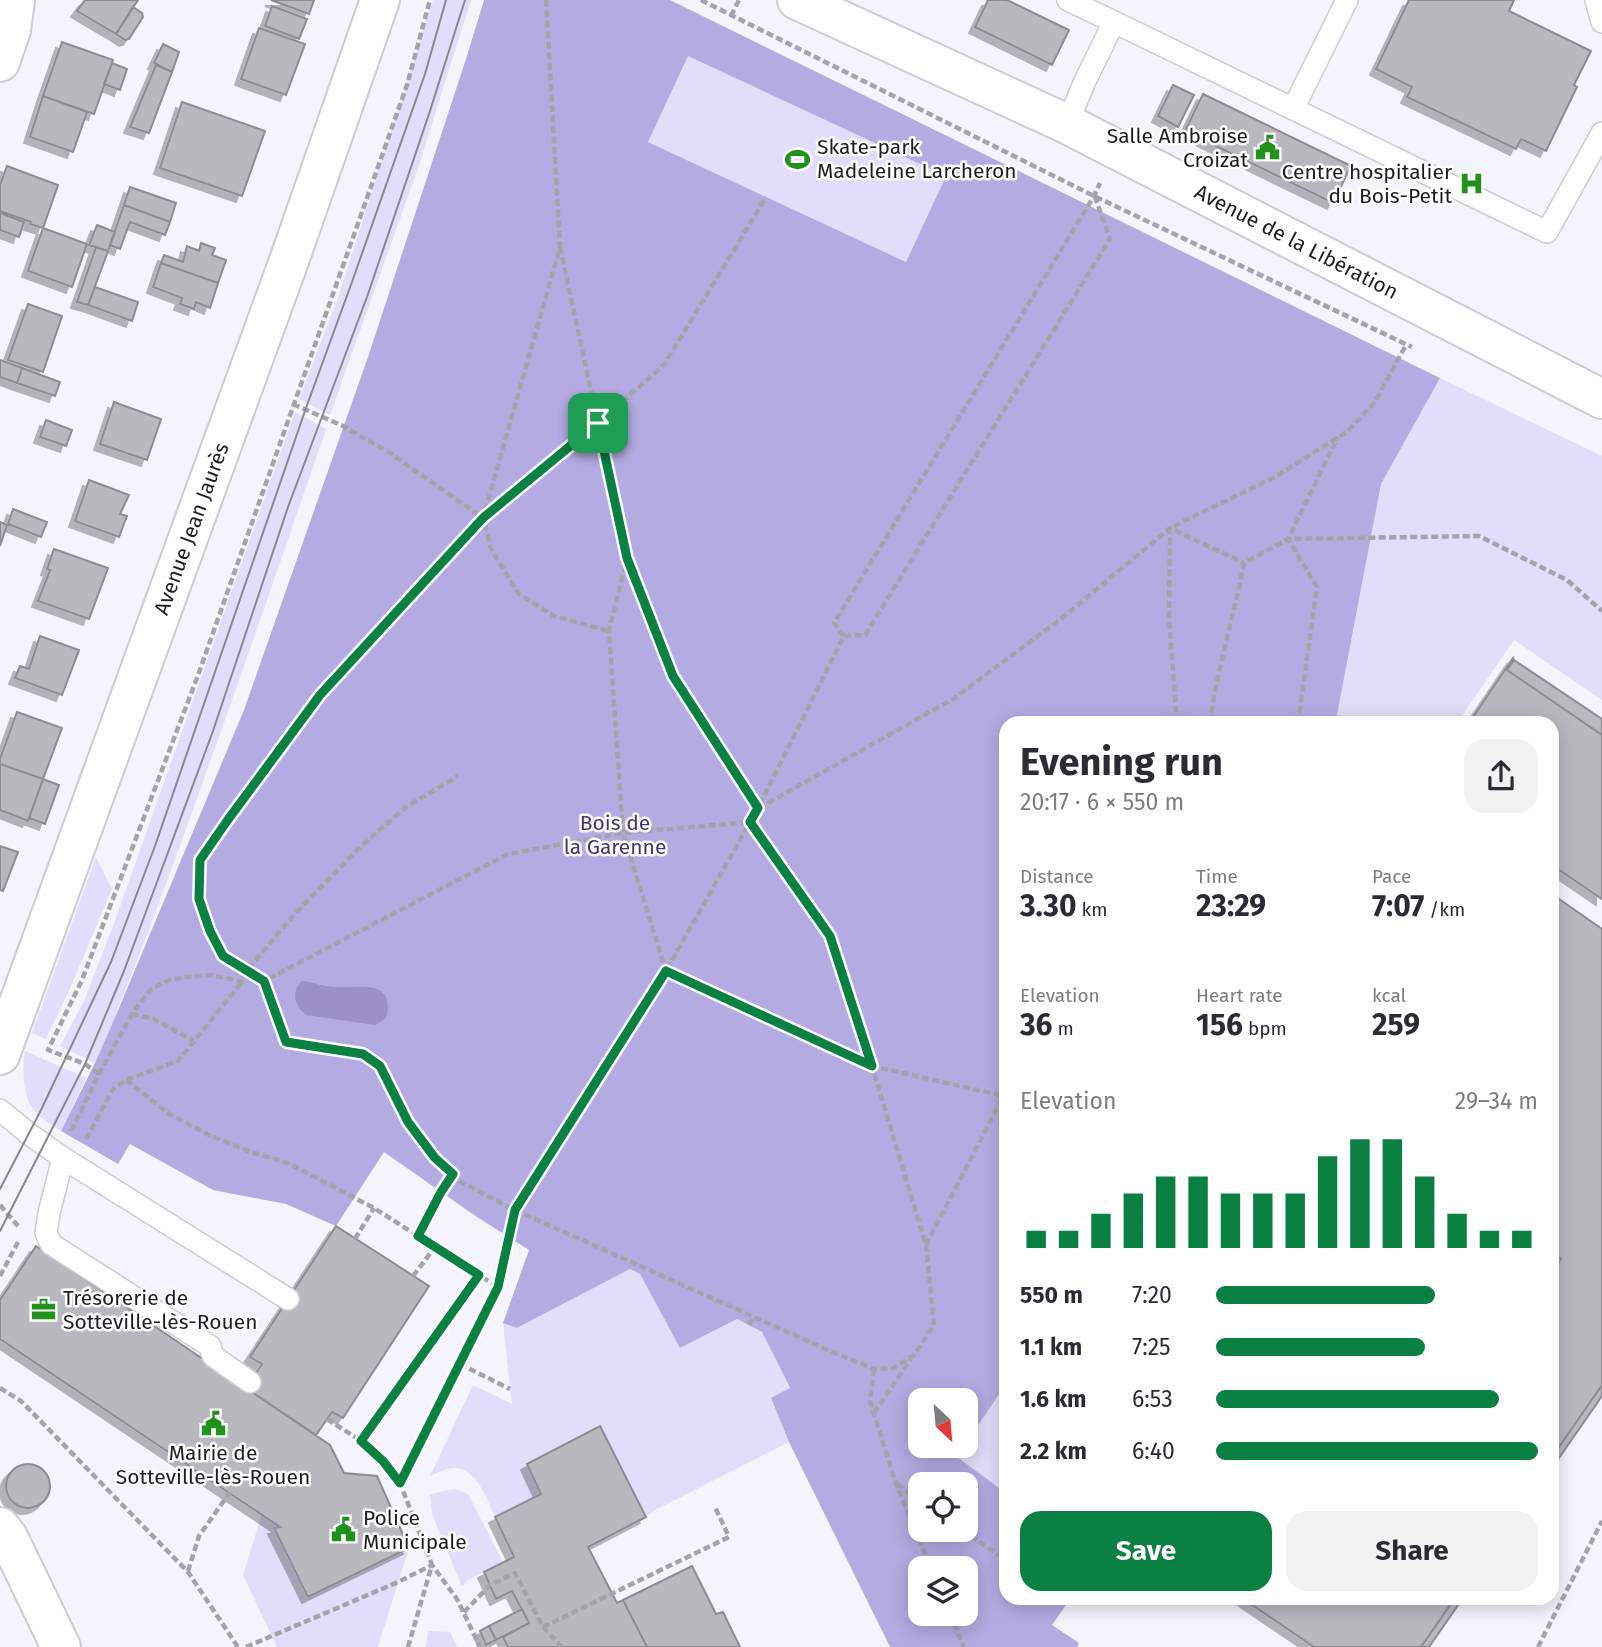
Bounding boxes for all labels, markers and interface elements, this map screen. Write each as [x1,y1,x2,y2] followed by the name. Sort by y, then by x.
[1107,123,1248,173] place label: Salle Ambroise Croizat
[817,134,1016,184] place label: Skate-park Madeleine Larcheron
[1254,134,1282,162] public building icon: Salle Ambroise Croizat
[783,145,811,173] sports icon: Skate-park Madeleine Larcheron
[1282,159,1452,209] place label: Centre hospitalier du Bois-Petit
[1458,170,1486,198] hospital icon: Centre hospitalier du Bois-Petit
[1190,179,1402,305] street label: Avenue de la Libération
[568,393,628,453] pin
[579,404,617,442] icon: arrive
[148,439,235,618] street label: Avenue Jean Jaurès
[1020,739,1223,785] text: Evening run
[1464,739,1538,813] button: share
[1020,788,1184,816] text: 20:17 · 6 × 550 m
[564,810,666,860] park label: Bois de la Garenne
[1020,865,1094,888] text: Distance
[1196,865,1238,888] text: Time
[1372,865,1411,888] text: Pace
[1020,888,1076,924] text: 3.30
[1196,888,1266,924] text: 23:29
[1372,888,1424,924] text: 7:07
[1076,898,1107,921] text: km
[1424,898,1465,921] text: /km
[1020,984,1100,1007] text: Elevation
[1196,984,1283,1007] text: Heart rate
[1372,984,1406,1007] text: kcal
[1020,1007,1053,1043] text: 36
[1196,1007,1243,1043] text: 156
[1372,1007,1420,1043] text: 259
[1053,1017,1074,1040] text: m
[1243,1017,1287,1040] text: bpm
[1020,1087,1116,1115] text: Elevation
[1455,1087,1538,1115] text: 29–34 m
[1020,1281,1083,1309] text: 550 m
[1132,1281,1172,1309] text: 7:20
[63,1285,257,1335] place label: Trésorerie de Sotteville-lès-Rouen
[29,1296,57,1324] office icon: Trésorerie de Sotteville-lès-Rouen
[1020,1333,1082,1361] text: 1.1 km
[1132,1333,1171,1361] text: 7:25
[1020,1385,1087,1413] text: 1.6 km
[1132,1385,1173,1413] text: 6:53
[908,1388,978,1458] north arrow
[908,1388,978,1626] map controls
[199,1410,227,1438] public building icon: Mairie de Sotteville-lès-Rouen
[1020,1437,1087,1465] text: 2.2 km
[1132,1437,1175,1465] text: 6:40
[116,1440,310,1490] place label: Mairie de Sotteville-lès-Rouen
[908,1472,978,1542] button: locate
[363,1505,467,1555] place label: Police Municipale
[1020,1511,1272,1591] button: Save
[1286,1511,1538,1591] button: Share
[329,1516,357,1544] public building icon: Police Municipale
[908,1556,978,1626] button: layers

